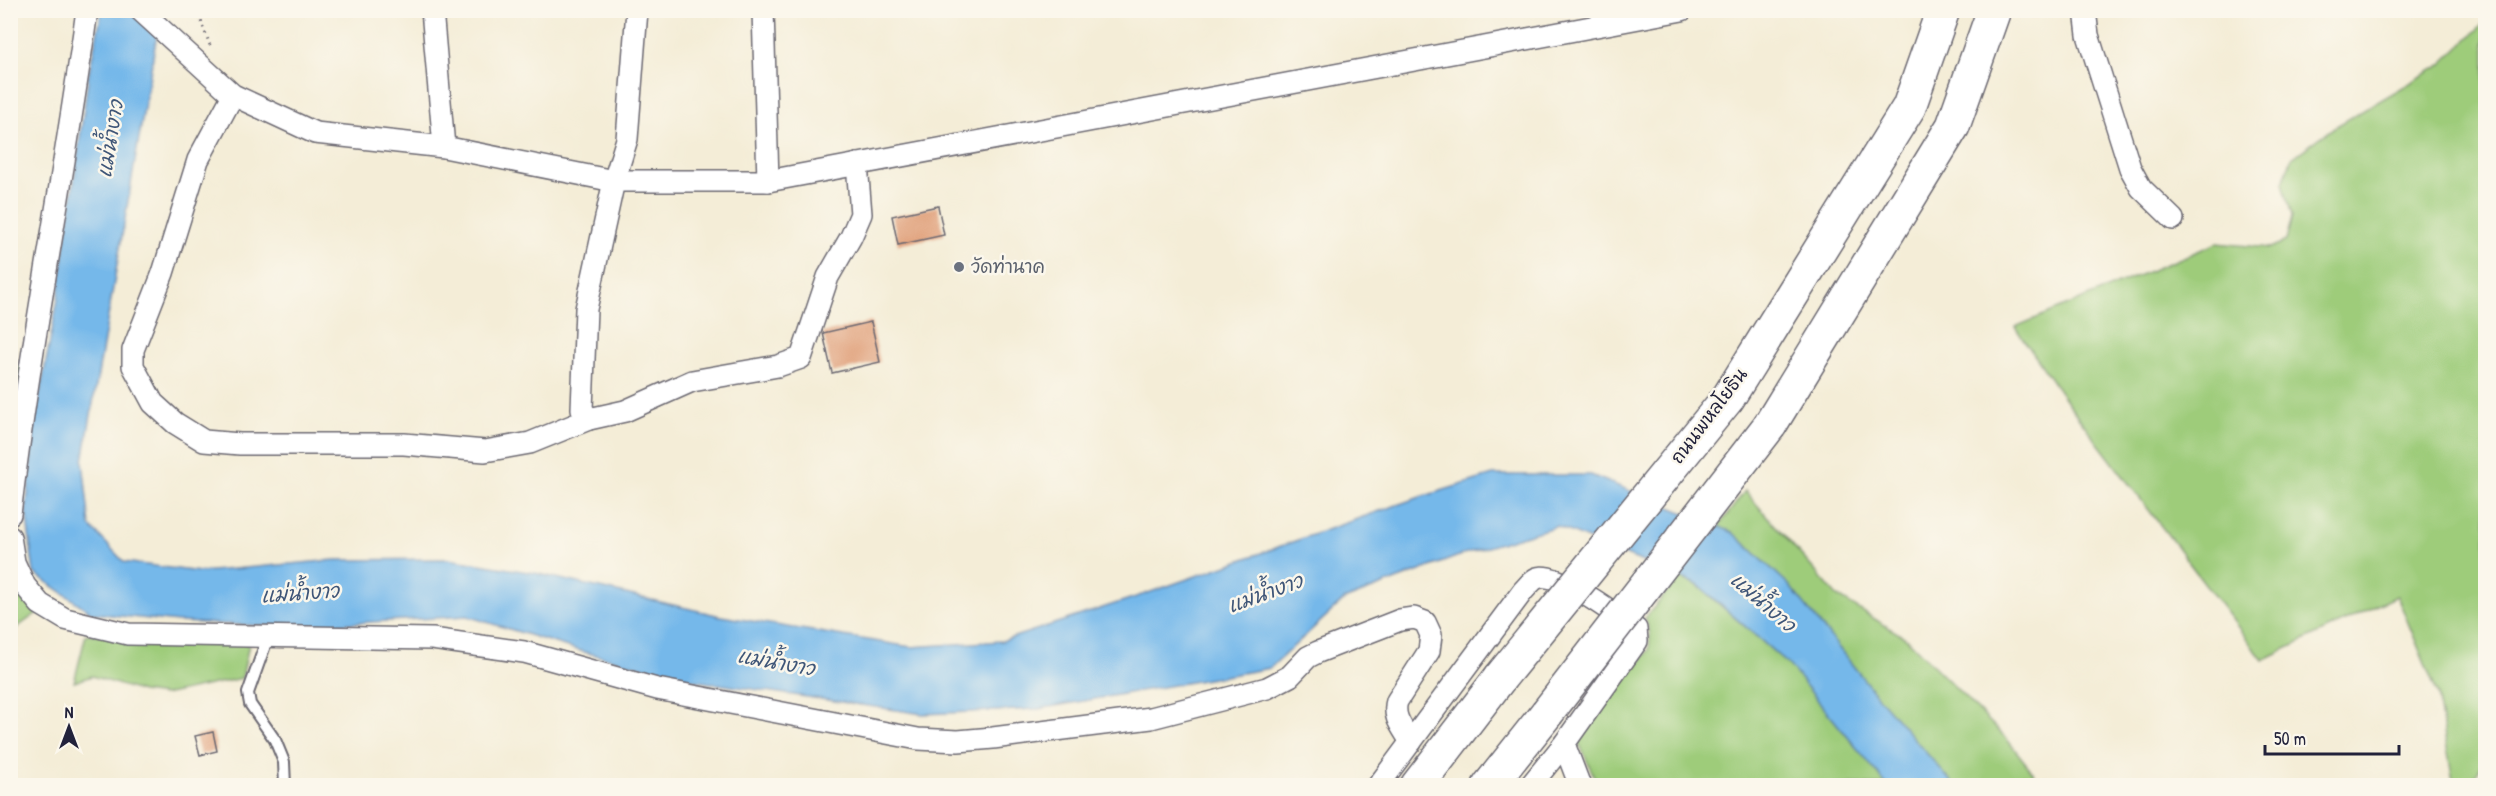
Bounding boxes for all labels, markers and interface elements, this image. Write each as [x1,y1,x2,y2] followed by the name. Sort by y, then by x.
[86,96,129,180] water label: แม่น้ำงาว
[971,254,1045,279] place label: วัดท่านาค
[952,260,966,274] marker: วัดท่านาค
[1664,363,1753,469] street label: ถนนพหลโยธิน
[1222,562,1308,619] water label: แม่น้ำงาว
[1725,563,1806,639] water label: แม่น้ำงาว
[260,572,342,609] water label: แม่น้ำงาว
[735,638,819,682] water label: แม่น้ำงาว
[39,697,99,757] north arrow
[65,701,74,723] text: N
[2265,718,2398,756] scale bar
[2274,726,2306,751] text: 50 m

